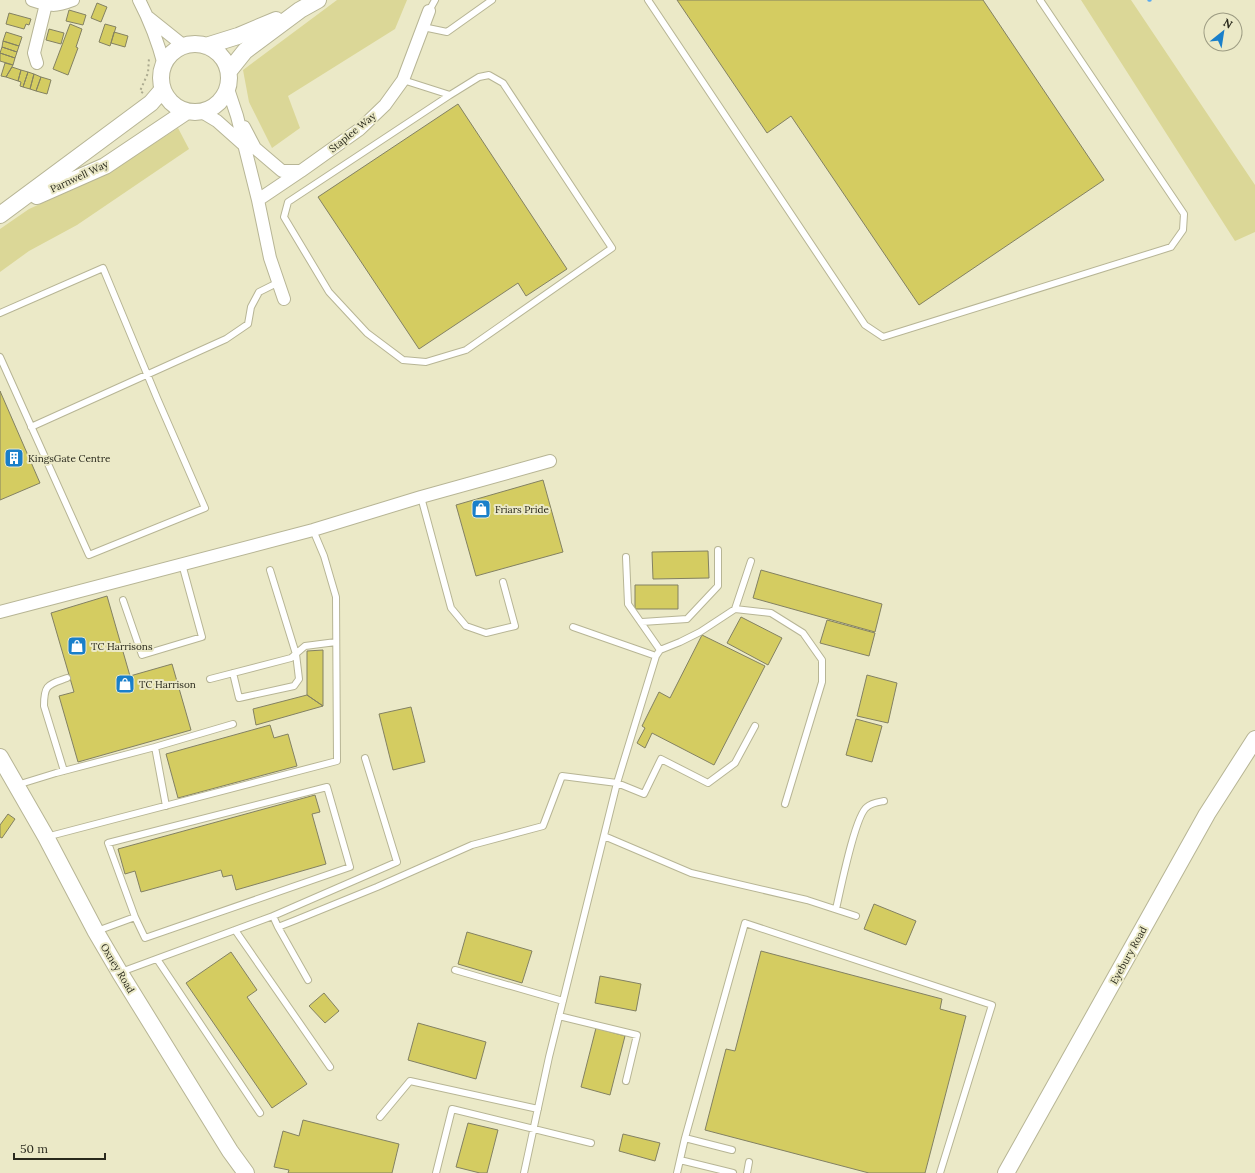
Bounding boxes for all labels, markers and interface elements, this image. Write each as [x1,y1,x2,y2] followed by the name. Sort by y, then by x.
[1203,12,1243,52] north arrow
[1221,15,1236,32] text: N
[326,109,379,155] street label: Staplee Way
[48,157,111,196] street label: Parnwell Way
[3,447,25,469] building icon: KingsGate Centre
[28,452,111,465] place label: KingsGate Centre
[470,498,492,520] shop icon: Friars Pride
[495,503,549,516] place label: Friars Pride
[66,635,88,657] shop icon: TC Harrisons
[91,640,153,653] place label: TC Harrisons
[114,673,136,695] shop icon: TC Harrison
[139,678,196,691] place label: TC Harrison
[1107,924,1150,986] street label: Eyebury Road
[98,941,137,995] street label: Oxney Road
[14,1135,105,1161] scale bar
[20,1141,48,1156] text: 50 m

